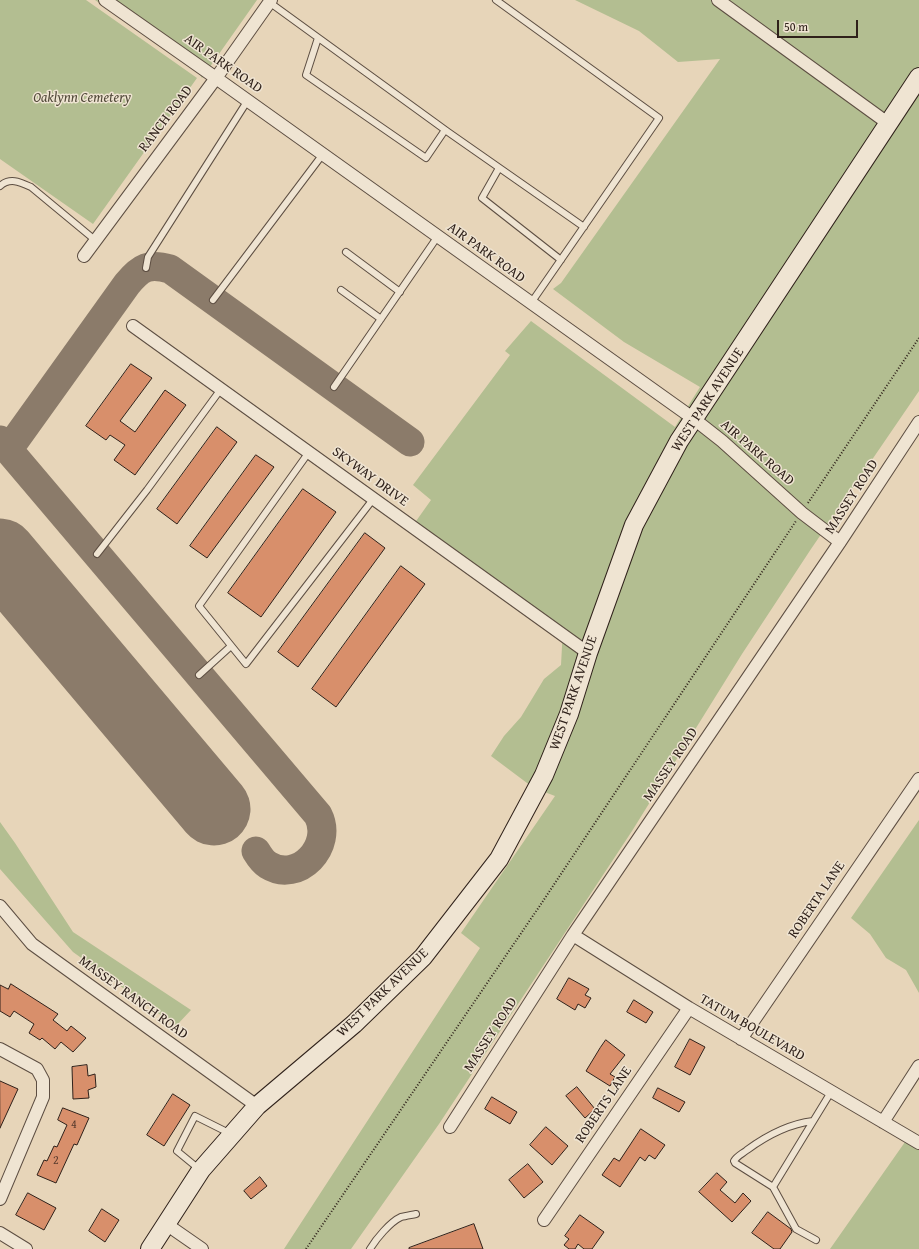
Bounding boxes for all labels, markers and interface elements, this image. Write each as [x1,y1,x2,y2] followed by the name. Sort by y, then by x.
[779,12,860,38] scale bar
[784,18,808,35] text: 50 m
[181,31,265,97] street label: AIR PARK ROAD
[136,82,196,156] street label: RANCH ROAD
[33,90,131,106] park label: Oaklynn Cemetery
[444,219,528,287] street label: AIR PARK ROAD
[668,345,748,455] street label: WEST PARK AVENUE
[717,417,797,489] street label: AIR PARK ROAD
[329,444,411,510] street label: SKYWAY DRIVE
[822,457,882,537] street label: MASSEY ROAD
[546,633,602,753] street label: WEST PARK AVENUE
[640,725,702,805] street label: MASSEY ROAD
[785,858,849,942] street label: ROBERTA LANE
[334,945,432,1041] street label: WEST PARK AVENUE
[75,953,191,1043] street label: MASSEY RANCH ROAD
[696,991,808,1065] street label: TATUM BOULEVARD
[461,995,521,1075] street label: MASSEY ROAD
[572,1064,636,1146] street label: ROBERTS LANE
[71,1118,77,1132] house number: 4
[53,1154,59,1168] house number: 2

